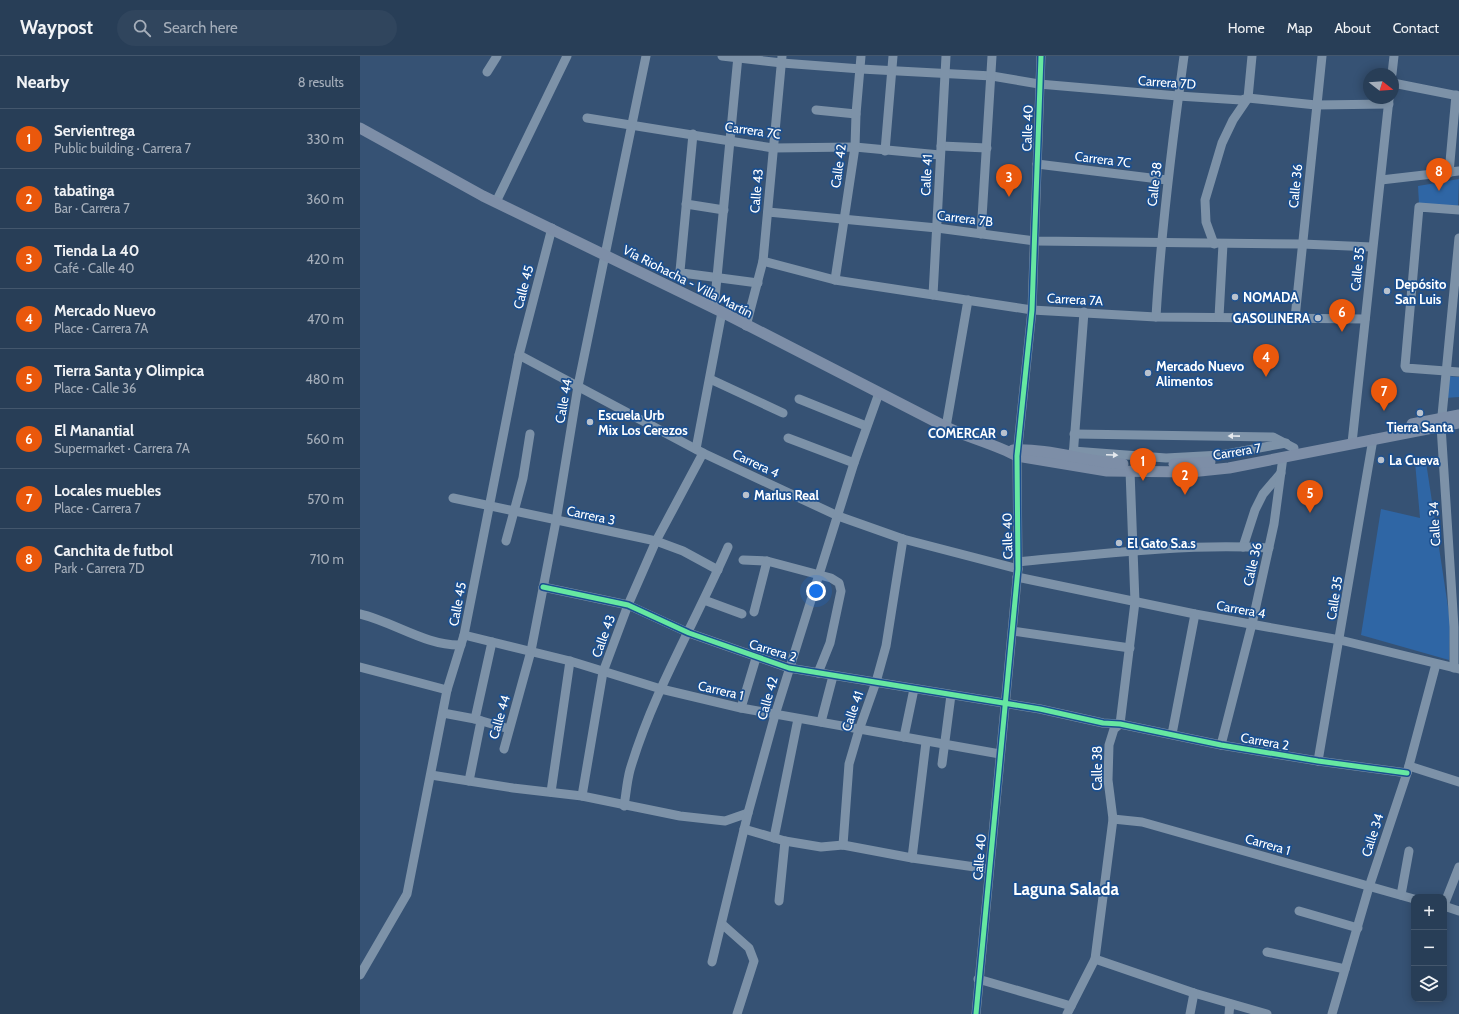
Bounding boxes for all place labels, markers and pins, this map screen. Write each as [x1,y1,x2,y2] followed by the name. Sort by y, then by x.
[1426,158,1452,191] pin: 8
[996,164,1022,197] pin: 3
[1395,276,1447,307] place label: Depósito San Luis
[1382,286,1392,296] marker: Depósito San Luis
[1243,289,1299,305] place label: NOMADA
[1230,292,1240,302] marker: NOMADA
[1329,299,1355,332] pin: 6
[1233,310,1311,326] place label: GASOLINERA
[1313,313,1323,323] marker: GASOLINERA
[1253,344,1279,377] pin: 4
[1156,358,1245,389] place label: Mercado Nuevo Alimentos
[1143,368,1153,378] marker: Mercado Nuevo Alimentos
[1371,378,1397,411] pin: 7
[598,407,688,438] place label: Escuela Urb Mix Los Cerezos
[1415,408,1425,418] marker: Tierra Santa
[585,417,595,427] marker: Escuela Urb Mix Los Cerezos
[1387,419,1454,435] place label: Tierra Santa
[928,425,996,441] place label: COMERCAR
[999,428,1009,438] marker: COMERCAR
[1130,448,1156,481] pin: 1
[1389,452,1440,468] place label: La Cueva
[1376,455,1386,465] marker: La Cueva
[1172,462,1198,495] pin: 2
[1297,480,1323,513] pin: 5
[754,487,820,503] place label: Marlus Real
[741,490,751,500] marker: Marlus Real
[1127,535,1196,551] place label: El Gato S.a.s
[1114,538,1124,548] marker: El Gato S.a.s

